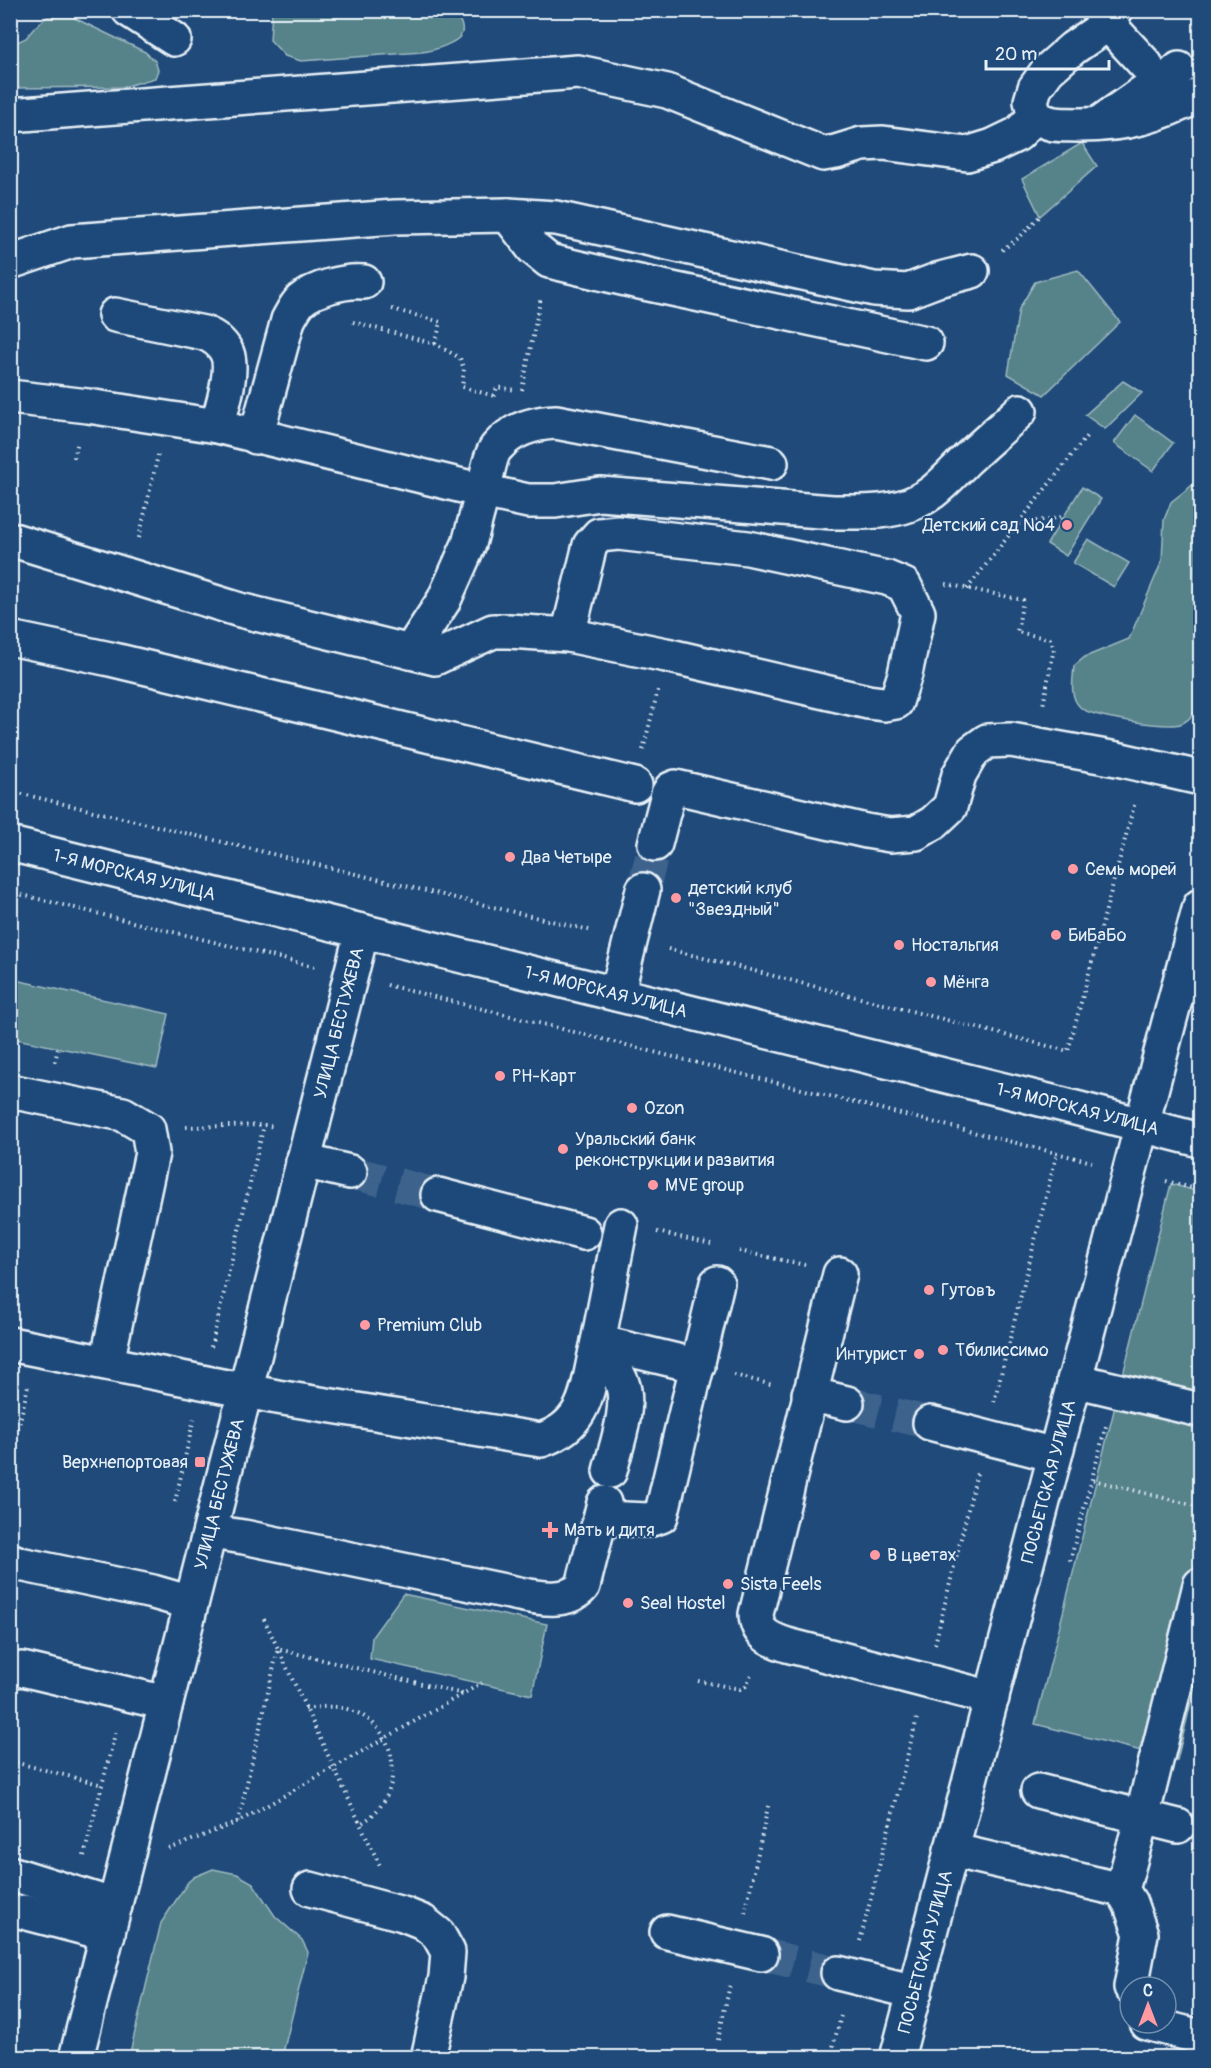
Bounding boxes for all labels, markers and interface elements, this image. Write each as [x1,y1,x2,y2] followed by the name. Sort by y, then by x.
[986,33,1109,71] scale bar
[995,43,1037,66] text: 20 m
[922,514,1056,537] place label: Детский сад №4
[1060,518,1074,532] marker: Детский сад №4
[50,844,218,907] street label: 1-Я МОРСКАЯ УЛИЦА
[521,846,612,869] place label: Два Четыре
[503,850,517,864] marker: Два Четыре
[1085,858,1177,881] place label: Семь морей
[1066,862,1080,876] marker: Семь морей
[688,877,792,921] place label: детский клуб "Звездный"
[669,891,683,905] marker: детский клуб "Звездный"
[1068,924,1127,947] place label: БиБаБо
[1049,928,1063,942] marker: БиБаБо
[911,934,999,957] place label: Ностальгия
[892,938,906,952] marker: Ностальгия
[309,945,369,1101] street label: УЛИЦА БЕСТУЖЕВА
[522,961,690,1023] street label: 1-Я МОРСКАЯ УЛИЦА
[943,971,989,994] place label: Мёнга
[924,975,938,989] marker: Мёнга
[512,1065,576,1088] place label: РН-Карт
[493,1069,507,1083] marker: РН-Карт
[994,1078,1162,1141] street label: 1-Я МОРСКАЯ УЛИЦА
[644,1097,684,1120] place label: Ozon
[625,1101,639,1115] marker: Ozon
[575,1128,775,1172] place label: Уральский банк реконструкции и развития
[556,1142,570,1156] marker: Уральский банк реконструкции и развития
[665,1174,744,1197] place label: MVE group
[646,1178,660,1192] marker: MVE group
[941,1279,996,1302] place label: Гутовъ
[922,1283,936,1297] marker: Гутовъ
[377,1314,482,1337] place label: Premium Club
[358,1318,372,1332] marker: Premium Club
[955,1339,1049,1362] place label: Тбилиссимо
[836,1343,907,1366] place label: Интурист
[936,1343,950,1357] marker: Тбилиссимо
[912,1347,926,1361] marker: Интурист
[1016,1397,1081,1566] street label: ПОСЬЕТСКАЯ УЛИЦА
[189,1416,250,1572] street label: УЛИЦА БЕСТУЖЕВА
[62,1451,188,1474] place label: Верхнепортовая
[193,1455,207,1469] marker: Верхнепортовая
[564,1519,655,1542] place label: Мать и дитя
[541,1521,559,1539] marker: Мать и дитя
[887,1544,957,1567] place label: В цветах
[868,1548,882,1562] marker: В цветах
[740,1573,822,1596] place label: Sista Feels
[721,1577,735,1591] marker: Sista Feels
[640,1592,725,1615] place label: Seal Hostel
[621,1596,635,1610] marker: Seal Hostel
[893,1867,958,2036] street label: ПОСЬЕТСКАЯ УЛИЦА
[1118,1975,1178,2035] north arrow
[1143,1981,1153,2001] text: С

